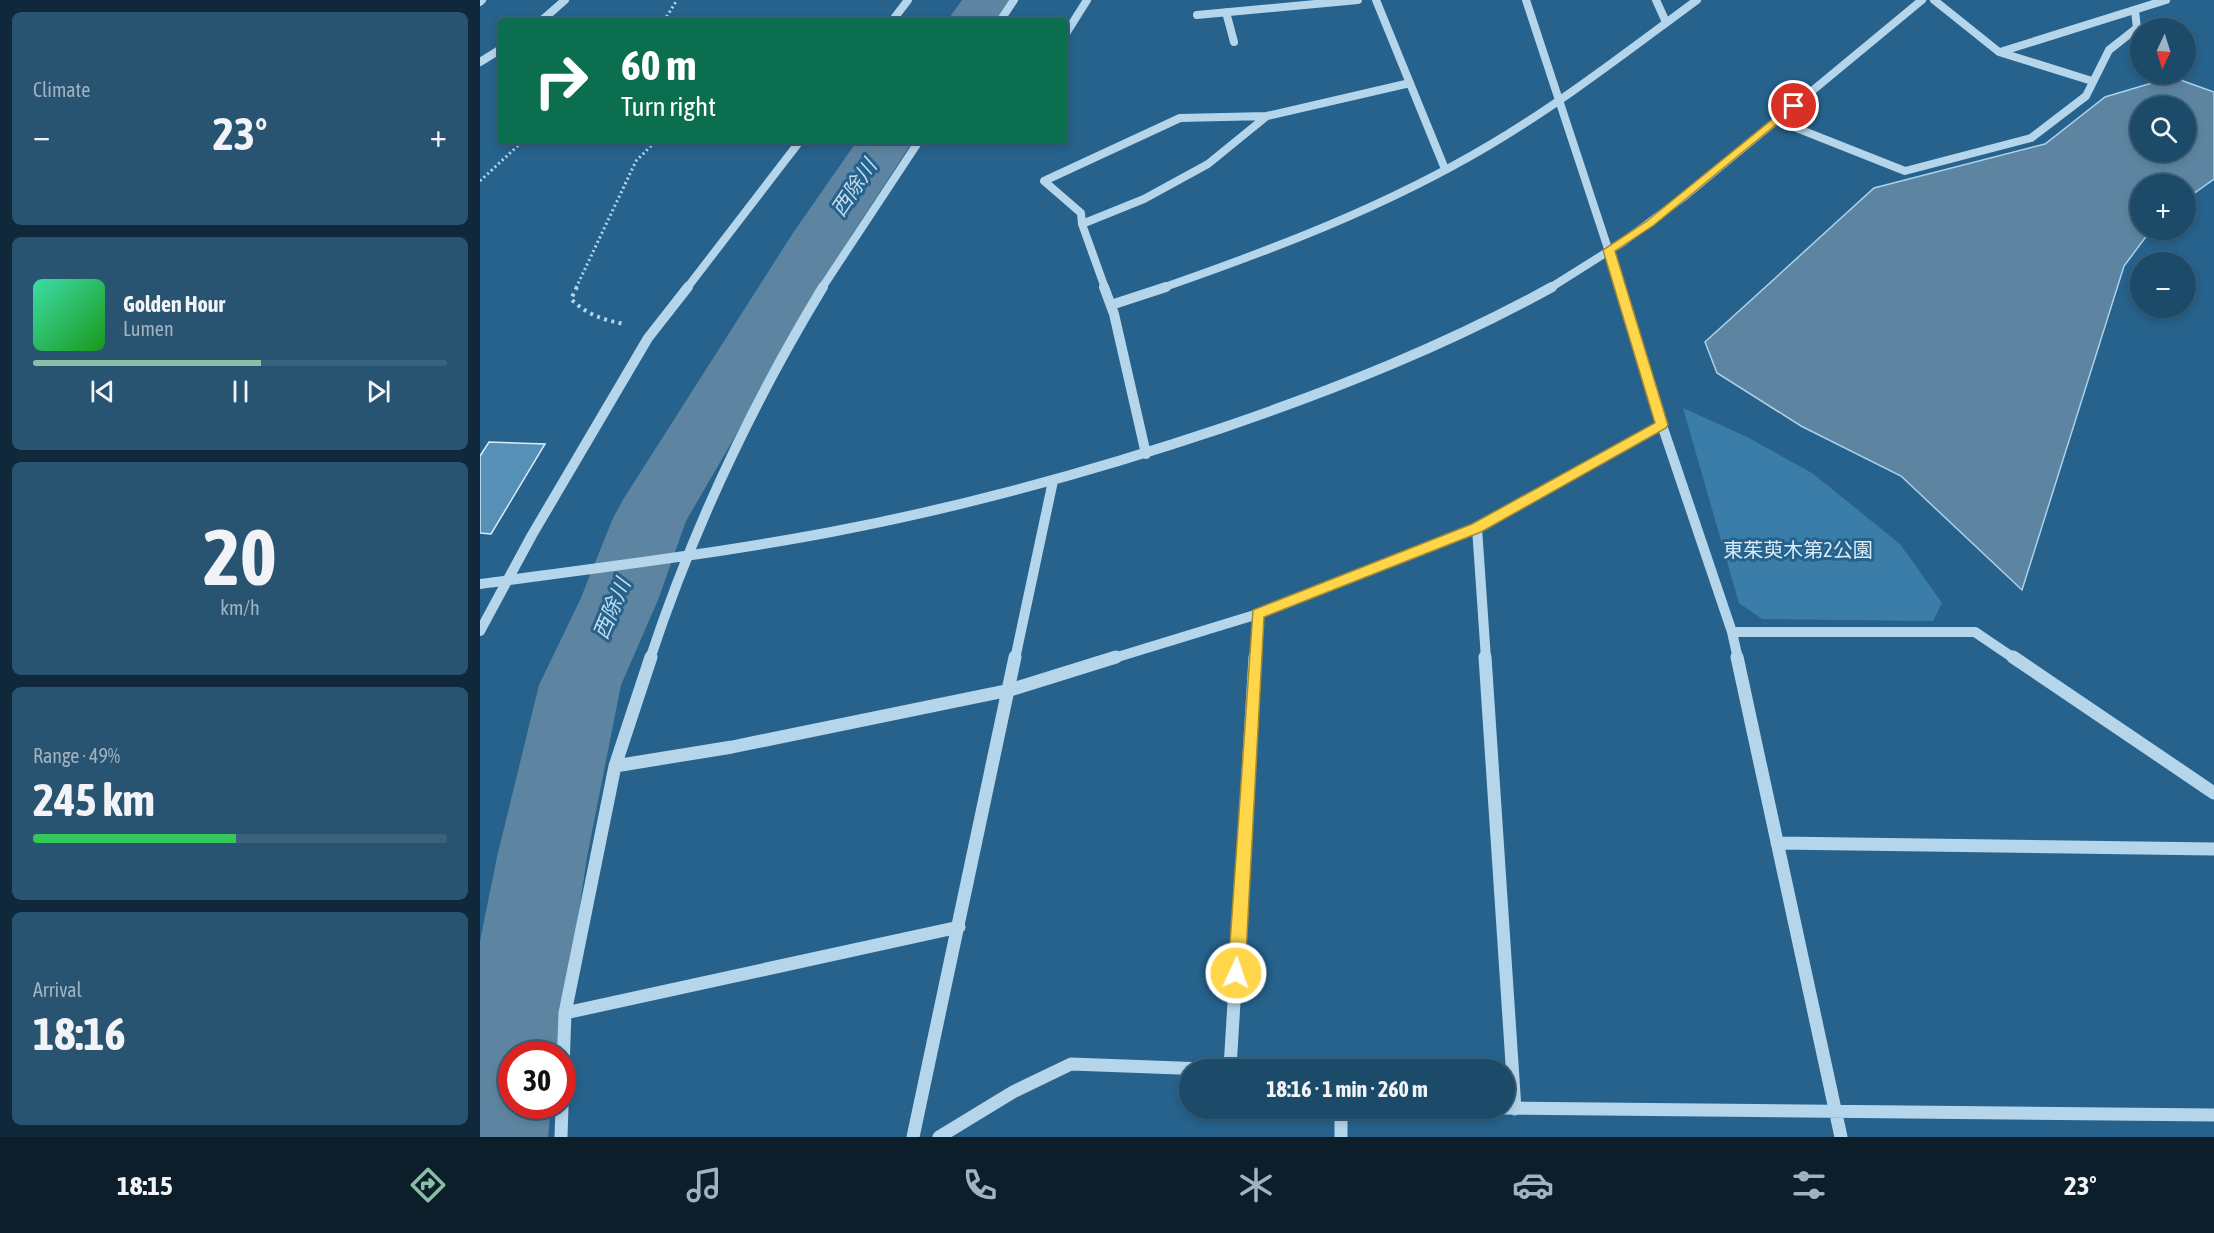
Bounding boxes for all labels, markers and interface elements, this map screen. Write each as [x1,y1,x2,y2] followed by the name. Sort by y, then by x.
[2130,18,2196,84] north arrow
[2130,18,2196,318] map controls
[621,41,696,89] text: 60 m
[522,42,600,120] icon: right
[33,78,90,101] text: Climate
[1768,80,1819,131] pin
[1777,89,1810,122] icon: arrive
[621,91,716,122] text: Turn right
[2130,96,2196,162] button: search
[213,108,267,160] text: 23°
[33,116,50,154] text: −
[430,116,447,154] text: +
[826,153,882,220] water label: 西除川
[2130,174,2196,240] button: +
[2130,252,2196,318] button: −
[123,291,225,317] text: Golden Hour
[123,317,174,340] text: Lumen
[86,375,119,408] icon: previous
[224,375,257,408] icon: pause
[362,375,395,408] icon: next
[203,512,277,602] text: 20
[1723,538,1873,561] park label: 東茱萸木第2公園
[588,573,635,642] water label: 西除川
[220,596,260,619] text: km/h
[33,744,120,767] text: Range · 49%
[33,774,155,826] text: 245 km
[1204,941,1268,1005] position arrow
[33,978,82,1001] text: Arrival
[33,1008,126,1060] text: 18:16
[498,1041,576,1119] speed limit sign: 30
[1266,1076,1428,1102] text: 18:16 · 1 min · 260 m
[407,1164,449,1206] icon: directions
[683,1164,725,1206] icon: music
[959,1164,1001,1206] icon: phone
[1235,1164,1277,1206] icon: climate
[1512,1164,1554,1206] icon: car
[1788,1164,1830,1206] icon: filters
[117,1170,173,1201] text: 18:15
[2064,1170,2097,1201] text: 23°

